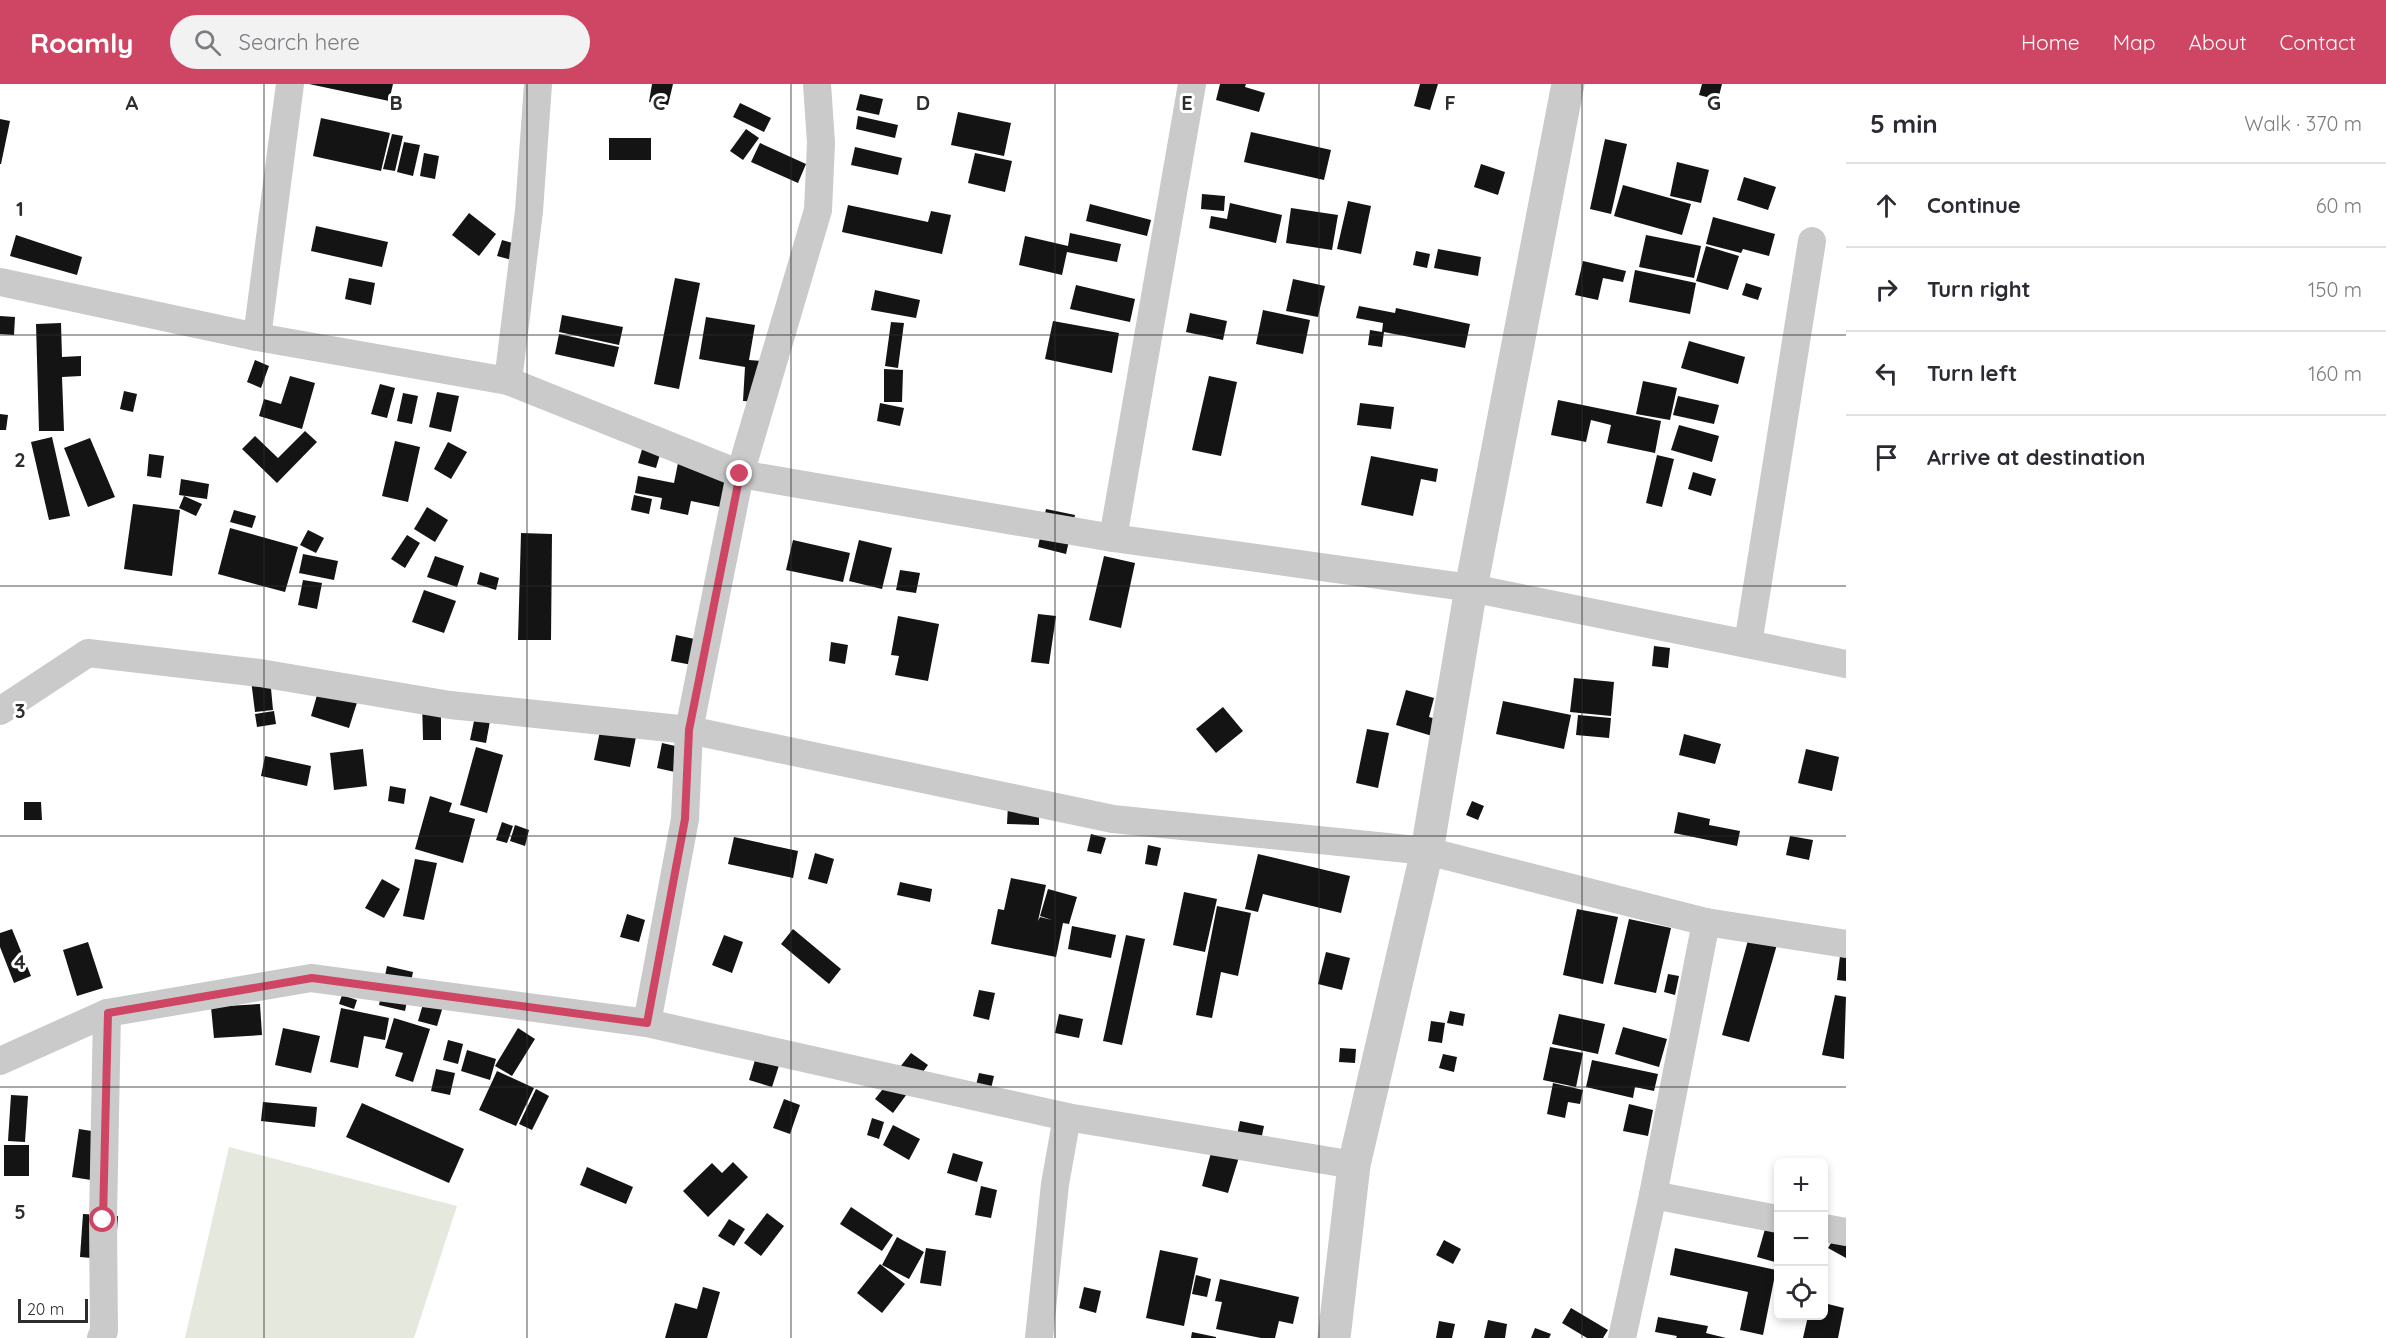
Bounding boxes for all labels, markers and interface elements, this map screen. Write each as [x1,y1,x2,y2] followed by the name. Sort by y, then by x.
[170,15,590,69] search box
[30,25,134,60] text: Roamly
[191,26,224,59] icon: search
[239,28,360,56] text: Search here
[2021,29,2080,55] text: Home
[2113,29,2156,55] text: Map
[2189,29,2247,55] text: About
[2280,29,2356,55] text: Contact
[126,90,139,115] text: A
[389,90,403,115] text: B
[653,90,666,115] text: C
[916,90,930,115] text: D
[1181,90,1193,115] text: E
[1444,90,1456,115] text: F
[1707,90,1721,115] text: G
[1870,107,1938,140] text: 5 min
[2244,111,2362,136] text: Walk · 370 m
[1870,189,1903,222] icon: ahead
[1927,191,2021,219] text: Continue
[2316,193,2362,218] text: 60 m
[16,196,24,221] text: 1
[1870,273,1903,306] icon: right
[1927,275,2031,303] text: Turn right
[2308,277,2362,302] text: 150 m
[1870,357,1903,390] icon: left
[1927,359,2017,387] text: Turn left
[2308,361,2362,386] text: 160 m
[1870,441,1903,474] icon: arrive
[1927,443,2145,471] text: Arrive at destination
[14,447,26,472] text: 2
[726,460,752,486] route end
[15,698,25,723] text: 3
[14,949,26,974] text: 4
[1774,1158,1828,1320] map controls
[1774,1158,1828,1212] button: +
[14,1199,26,1224] text: 5
[89,1206,115,1232] route start
[1774,1212,1828,1266] button: −
[1774,1266,1828,1320] button: locate
[18,1296,88,1324] scale bar
[27,1299,64,1319] text: 20 m

